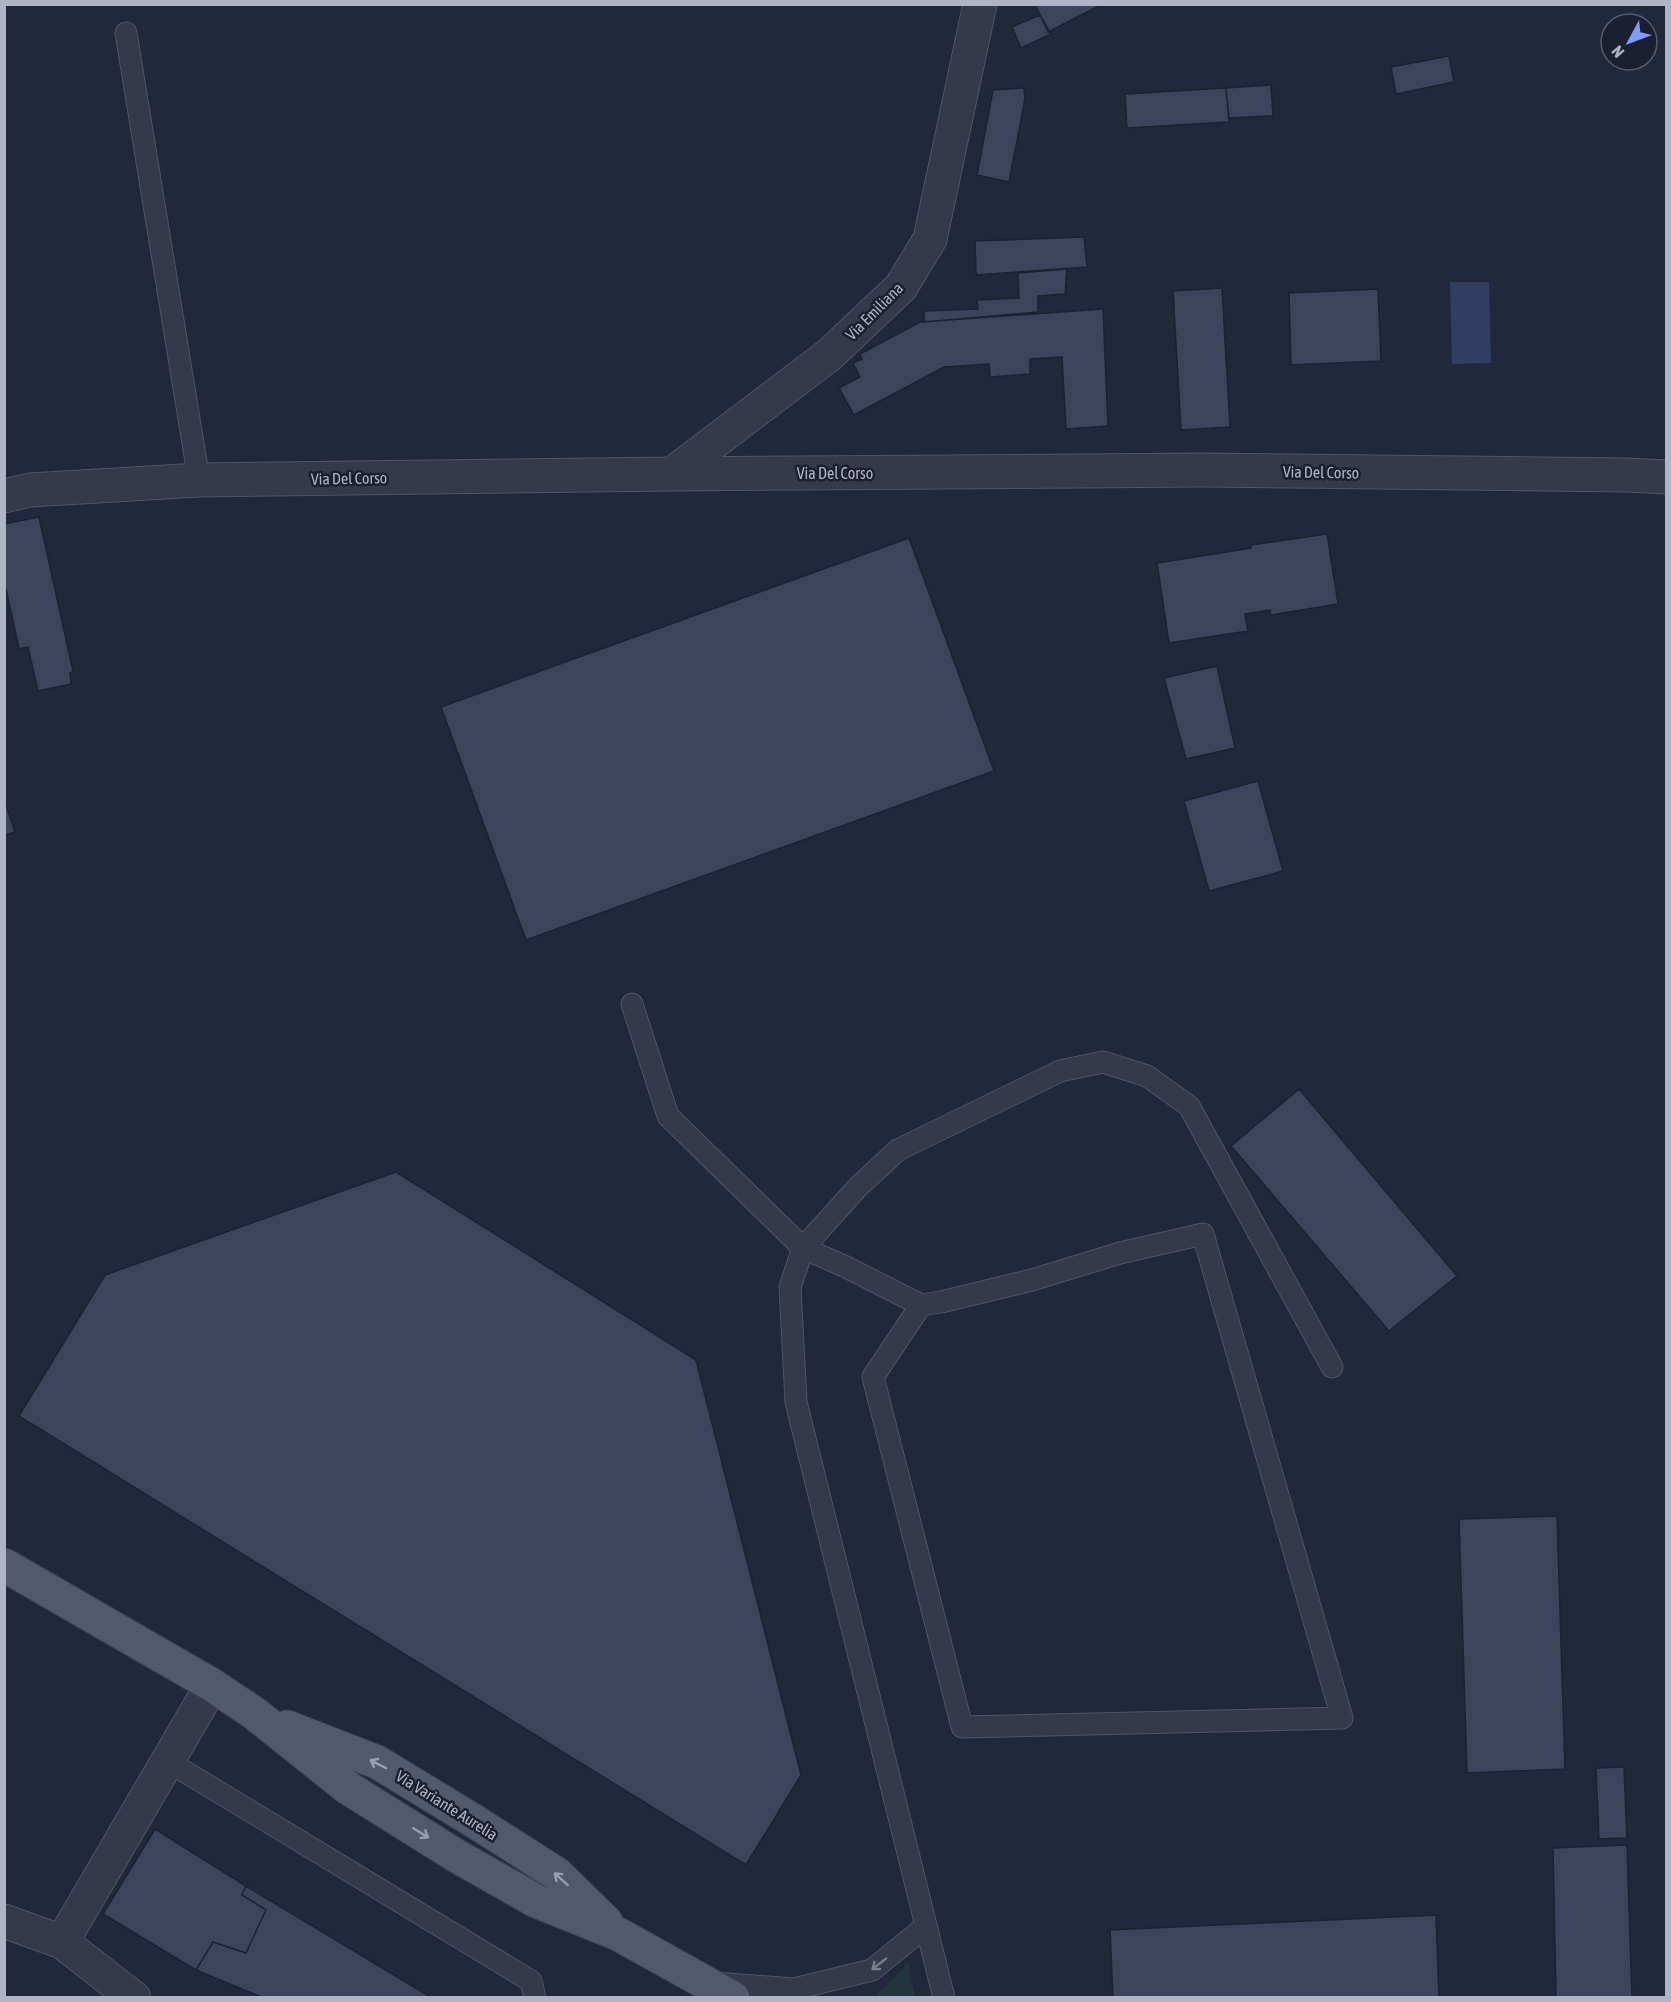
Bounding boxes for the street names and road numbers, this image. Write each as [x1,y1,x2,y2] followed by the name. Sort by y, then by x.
[842,279,906,343] street label: Via Emiliana
[1283,462,1359,482] street label: Via Del Corso
[797,464,873,482] street label: Via Del Corso
[311,468,387,488] street label: Via Del Corso
[393,1767,501,1843] street label: Via Variante Aurelia

